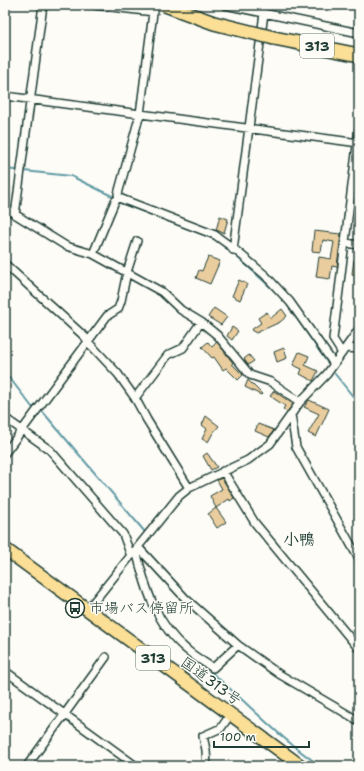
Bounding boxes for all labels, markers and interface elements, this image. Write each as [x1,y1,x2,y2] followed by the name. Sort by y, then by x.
[300,34,334,58] road number: 313
[283,529,315,550] district label: 小鴨
[64,597,86,619] bus stop icon: 市場バス停留所
[89,598,194,618] place label: 市場バス停留所
[136,646,170,670] road number: 313
[177,652,245,710] street label: 国道313号
[214,723,309,749] scale bar
[220,729,256,745] text: 100 m

